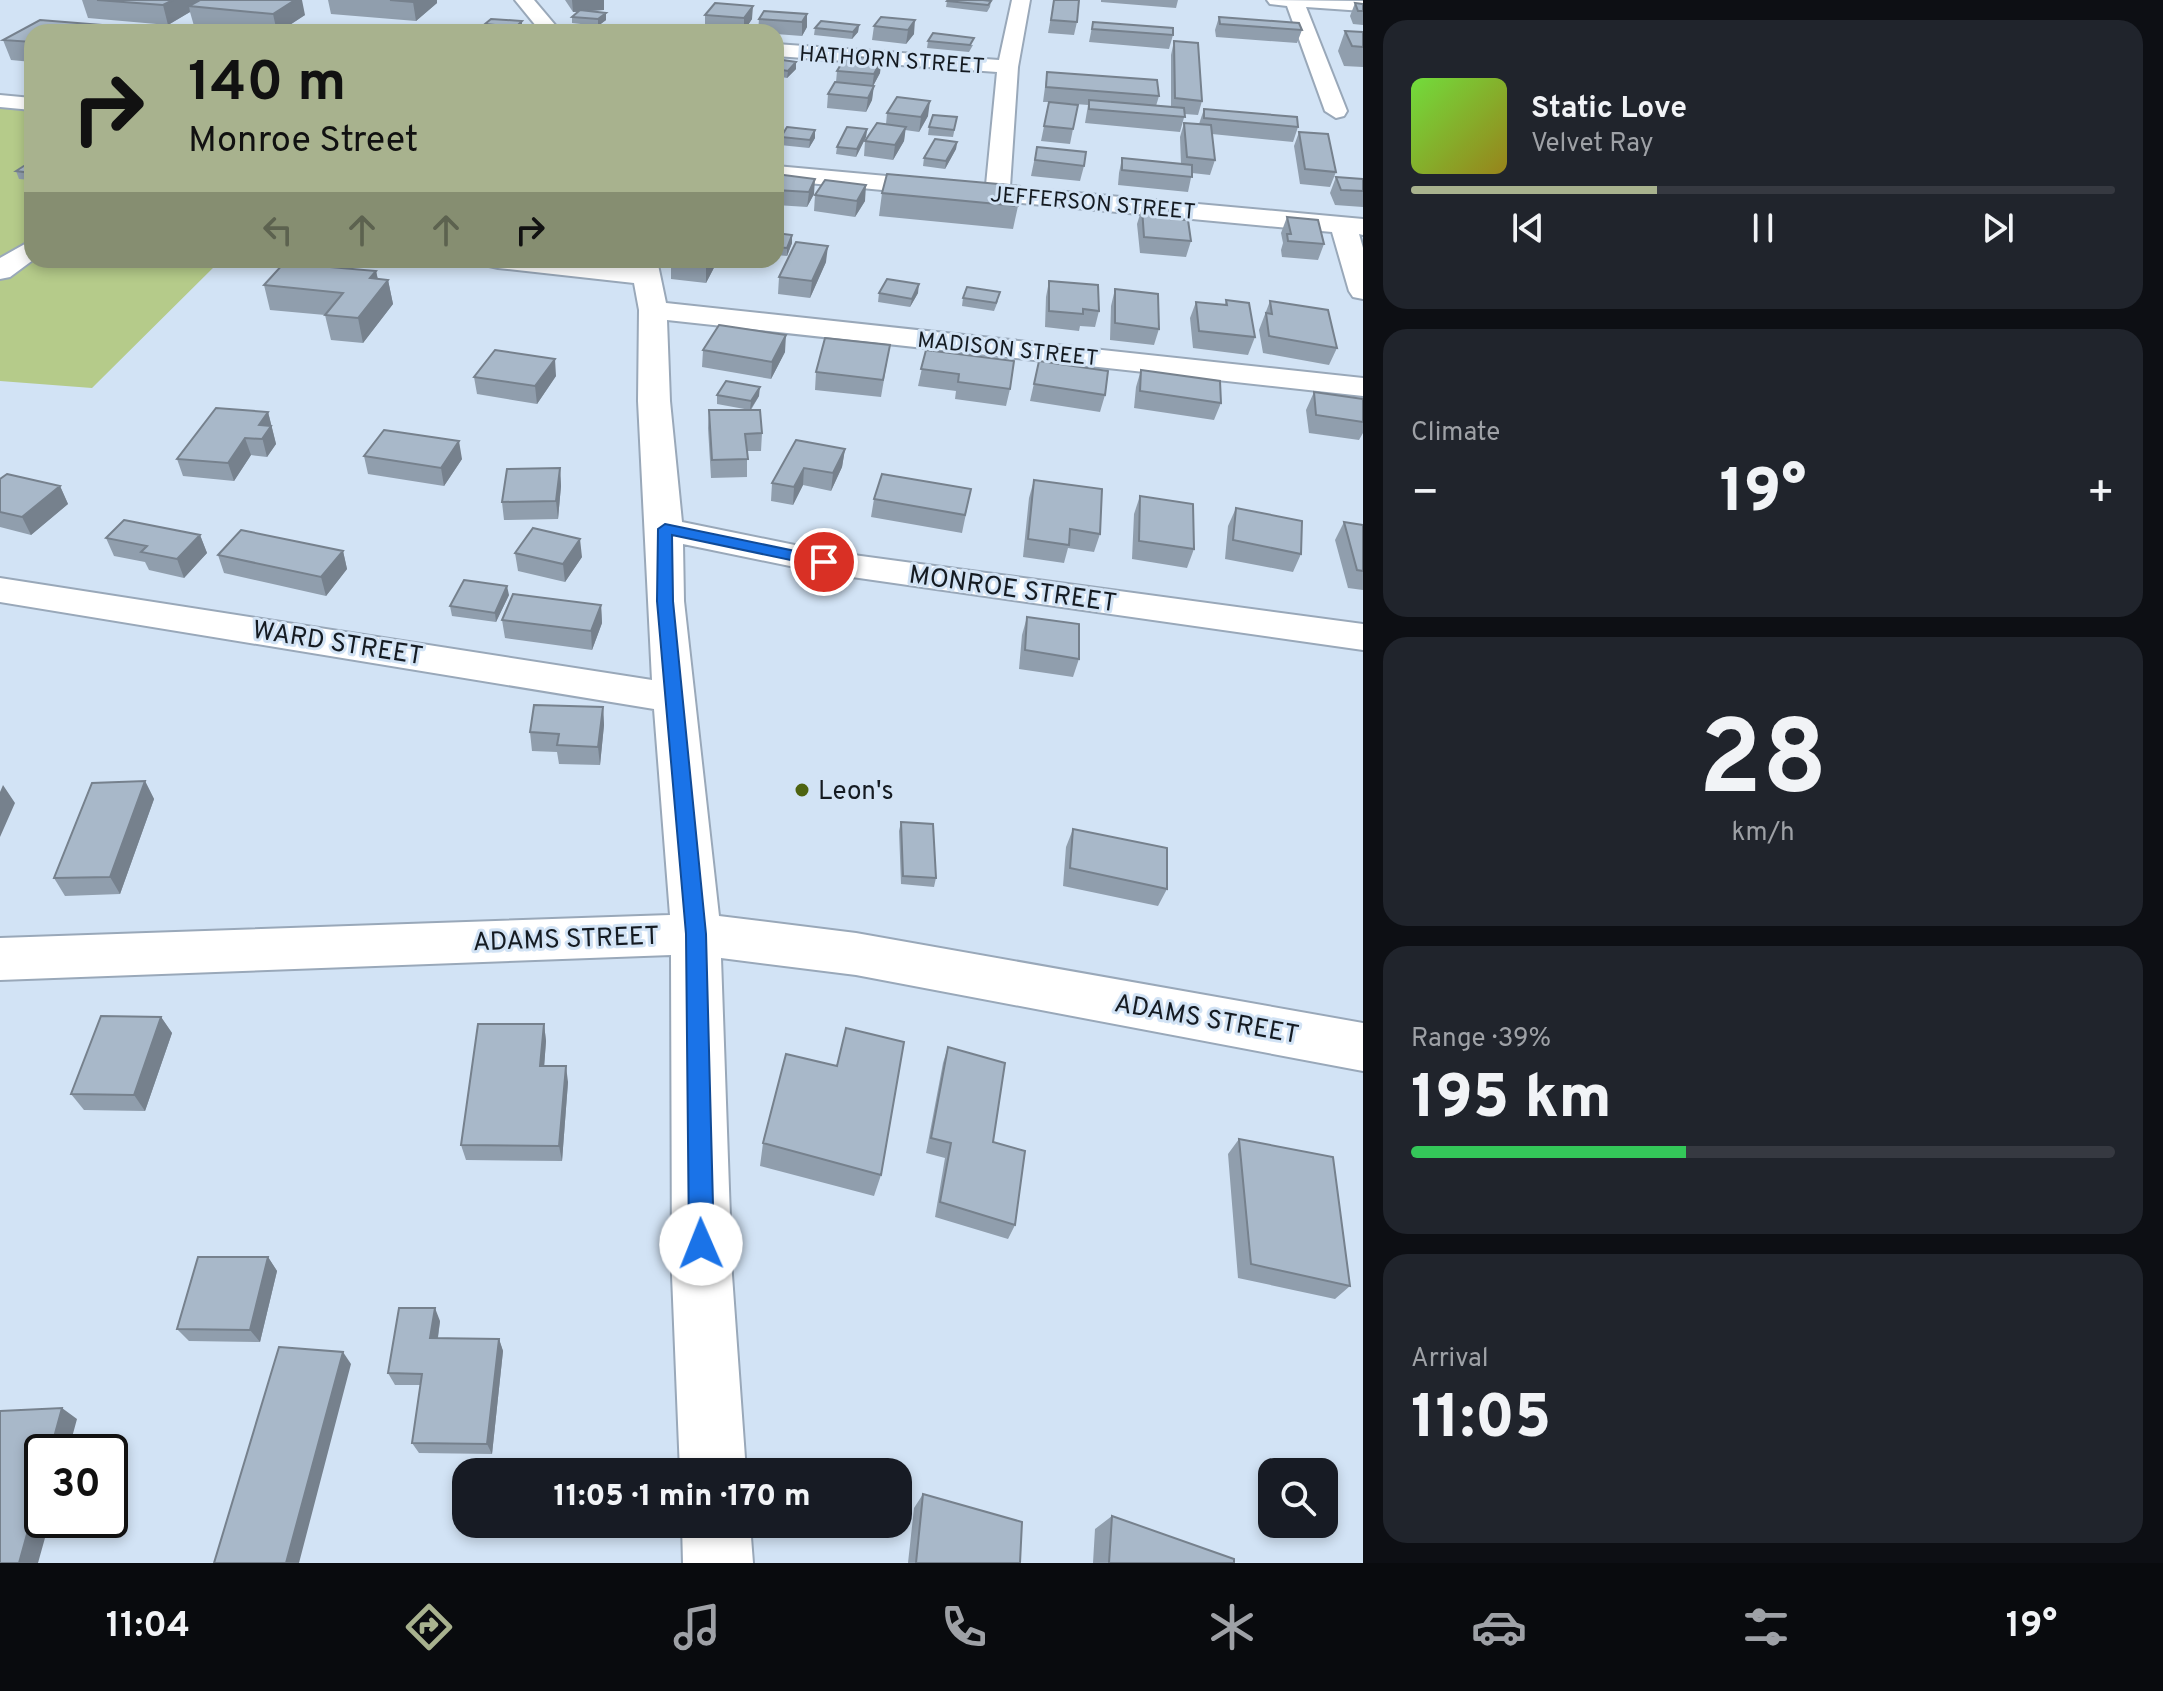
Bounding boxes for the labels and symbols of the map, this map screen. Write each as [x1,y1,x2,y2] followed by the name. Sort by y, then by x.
[798,42,986,81] street label: HATHORN STREET
[989,182,1197,227] street label: JEFFERSON STREET
[916,328,1100,373] street label: MADISON STREET
[790,528,858,596] pin
[907,560,1119,621] street label: MONROE STREET
[250,615,425,674] street label: WARD STREET
[818,776,894,809] place label: Leon's
[793,781,811,799] marker: Leon's
[472,921,660,960] street label: ADAMS STREET
[1112,988,1301,1053] street label: ADAMS STREET
[659,1202,743,1286] position arrow
[24,1434,128,1538] speed limit sign: 30

